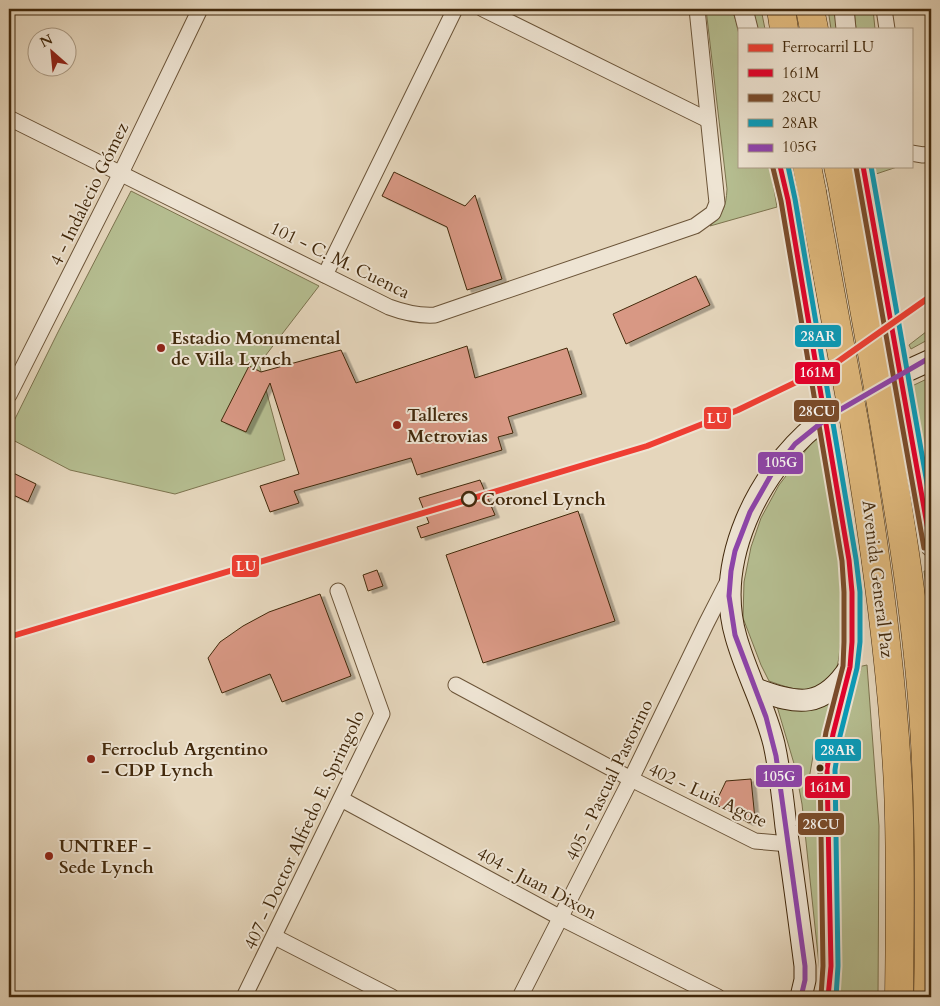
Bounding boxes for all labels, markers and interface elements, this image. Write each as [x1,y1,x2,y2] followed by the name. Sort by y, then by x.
[28,28,78,78] north arrow
[738,28,912,168] legend
[37,30,56,52] text: N
[782,37,875,57] text: Ferrocarril LU
[782,63,819,83] text: 161M
[782,87,822,107] text: 28CU
[782,113,819,133] text: 28AR
[44,118,135,270] street label: 4 - Indalecio Gómez
[782,137,817,157] text: 105G
[266,216,414,305] street label: 101 - C. M. Cuenca
[794,324,842,348] line badge: 28AR
[171,326,341,372] place label: Estadio Monumental de Villa Lynch
[800,327,836,346] text: 28AR
[155,342,167,354] marker: Estadio Monumental de Villa Lynch
[794,361,841,385] line badge: 161M
[799,363,835,382] text: 161M
[793,399,840,423] line badge: 28CU
[799,402,836,421] text: 28CU
[407,403,488,449] place label: Talleres Metrovias
[703,406,732,430] line badge: LU
[707,409,728,428] text: LU
[391,419,403,431] marker: Talleres Metrovias
[757,451,804,475] line badge: 105G
[765,453,798,472] text: 105G
[481,487,606,512] place label: Coronel Lynch
[461,491,477,507] marker: Coronel Lynch
[855,499,900,659] street label: Avenida General Paz
[231,554,260,578] line badge: LU
[236,557,257,576] text: LU
[560,695,659,865] street label: 405 - Pascual Pastorino
[238,706,371,954] street label: 407 - Doctor Alfredo E. Springolo
[101,737,268,783] place label: Ferroclub Argentino - CDP Lynch
[814,738,862,762] line badge: 28AR
[820,741,856,760] text: 28AR
[85,753,97,765] marker: Ferroclub Argentino - CDP Lynch
[644,757,771,834] street label: 402 - Luis Agote
[815,763,825,773] unlabelled marker
[755,764,803,788] line badge: 105G
[763,767,796,786] text: 105G
[804,775,851,799] line badge: 161M
[809,778,845,797] text: 161M
[797,812,845,836] line badge: 28CU
[803,815,840,834] text: 28CU
[59,834,154,880] place label: UNTREF - Sede Lynch
[472,841,602,926] street label: 404 - Juan Dixon
[43,850,55,862] marker: UNTREF - Sede Lynch

